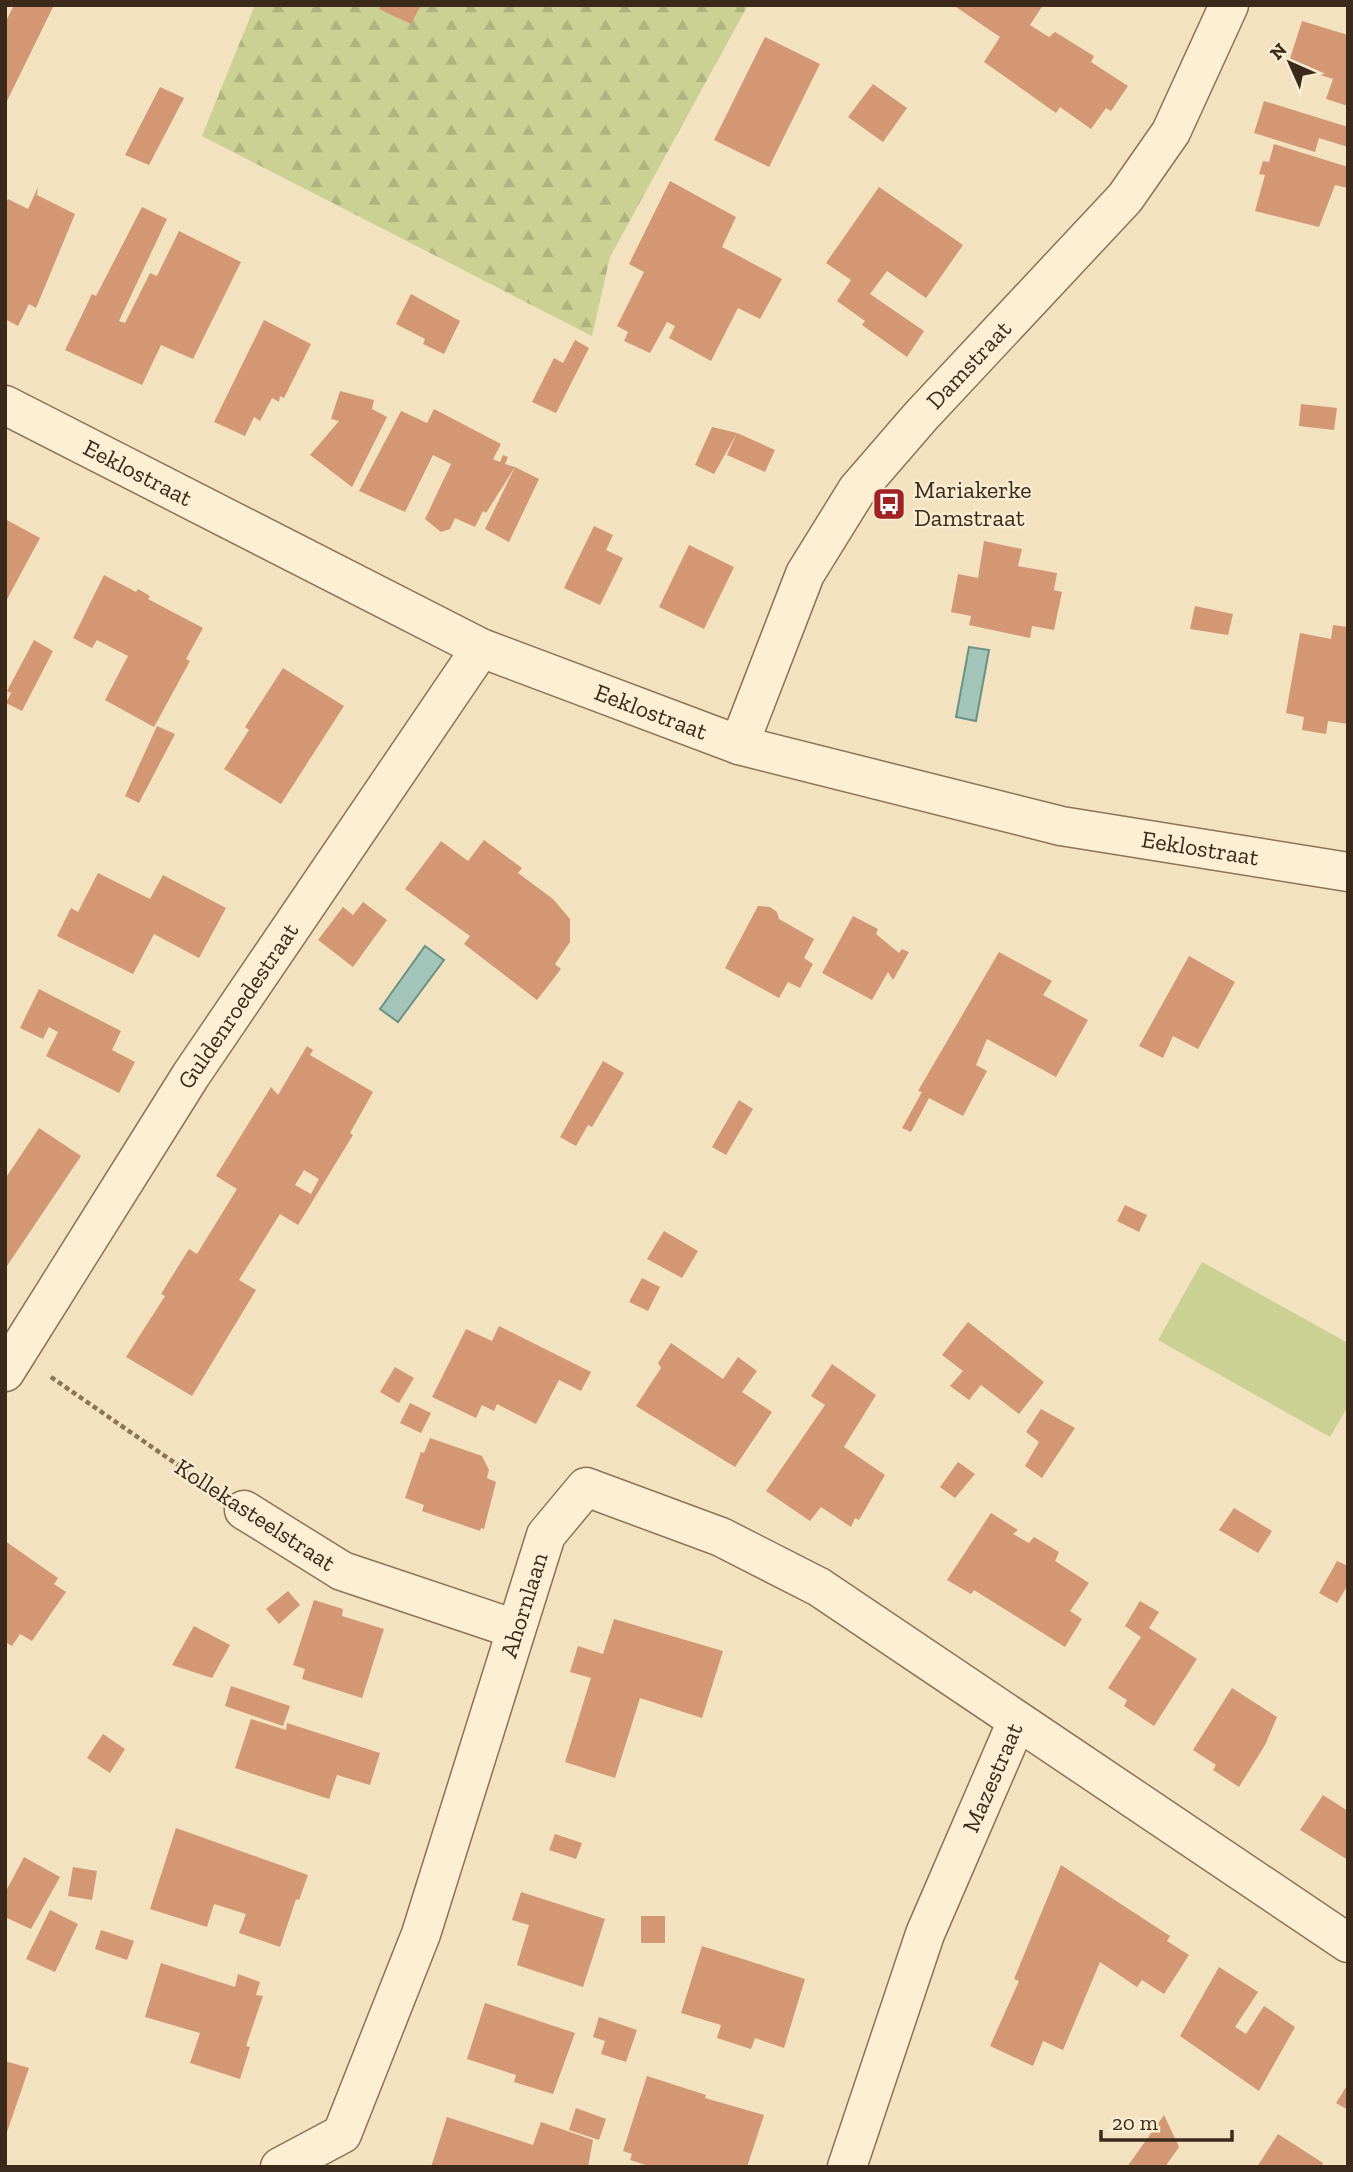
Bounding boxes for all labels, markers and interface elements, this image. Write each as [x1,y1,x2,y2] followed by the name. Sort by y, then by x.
[1255,28,1325,98] north arrow
[1265,38,1292,65] text: N
[920,314,1017,415] street label: Damstraat
[79,433,197,512] street label: Eeklostraat
[914,475,1032,532] place label: Mariakerke Damstraat
[870,485,908,523] bus stop icon: Mariakerke Damstraat
[591,677,712,746] street label: Eeklostraat
[1140,824,1261,871] street label: Eeklostraat
[171,917,304,1094] street label: Guldenroedestraat
[170,1452,341,1577] street label: Kollekasteelstraat
[494,1549,554,1661] street label: Ahornlaan
[956,1718,1029,1837] street label: Mazestraat
[1101,2098,1232,2142] scale bar
[1112,2110,1158,2135] text: 20 m

